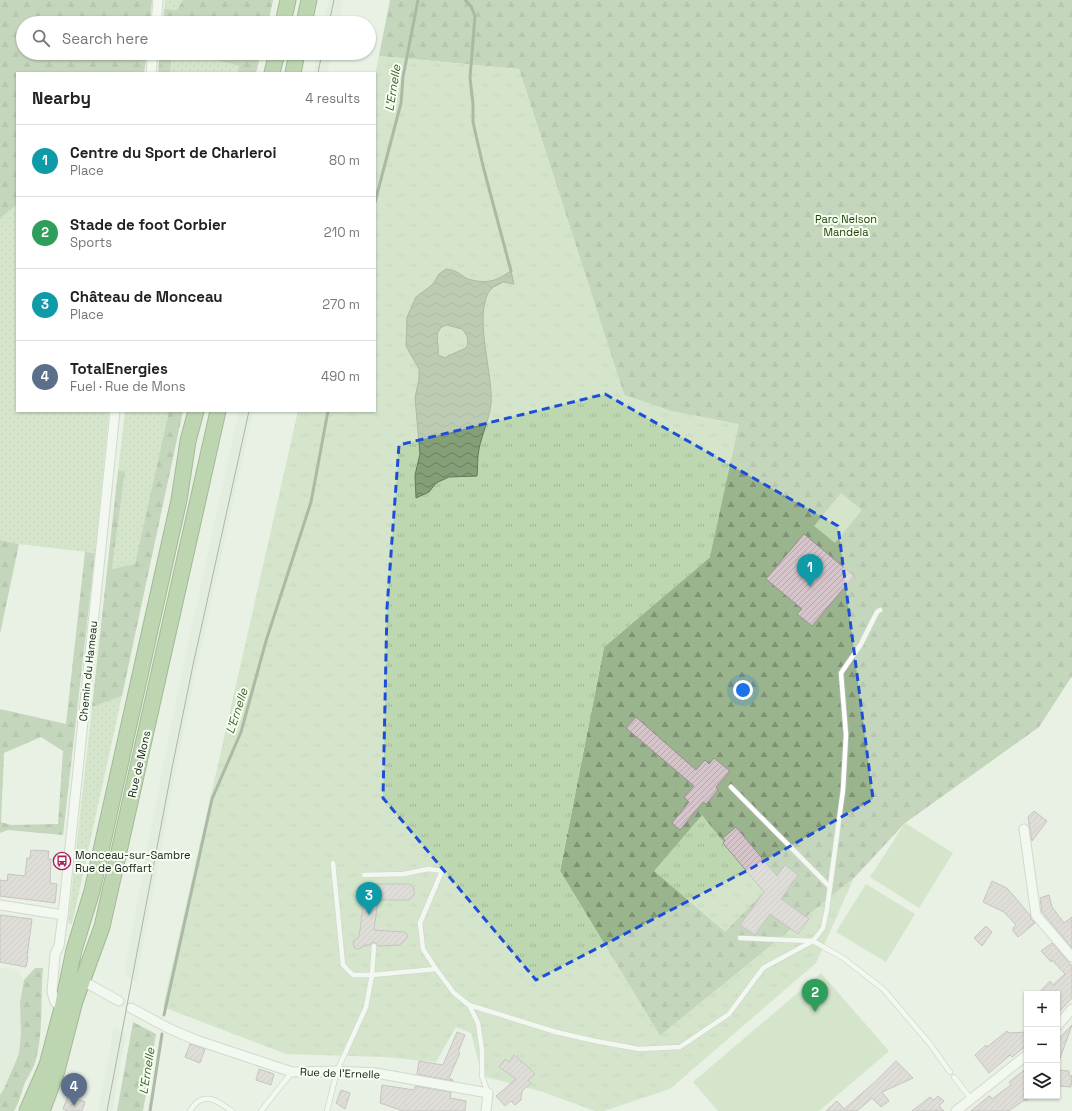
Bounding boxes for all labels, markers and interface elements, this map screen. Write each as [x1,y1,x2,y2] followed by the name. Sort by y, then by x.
[16,16,376,60] search box
[30,27,52,49] icon: search
[62,29,148,48] text: Search here
[381,63,405,112] water label: L'Ernelle
[32,87,91,109] text: Nearby
[305,90,360,107] text: 4 results
[70,143,276,162] text: Centre du Sport de Charleroi
[42,152,48,169] text: 1
[329,152,360,169] text: 80 m
[70,162,104,179] text: Place
[815,212,877,239] park label: Parc Nelson Mandela
[70,215,227,234] text: Stade de foot Corbier
[41,224,49,241] text: 2
[324,224,360,241] text: 210 m
[70,234,112,251] text: Sports
[70,287,223,306] text: Château de Monceau
[41,296,49,313] text: 3
[322,296,360,313] text: 270 m
[70,306,104,323] text: Place
[70,359,168,378] text: TotalEnergies
[41,368,49,385] text: 4
[321,368,360,385] text: 490 m
[70,378,186,395] text: Fuel · Rue de Mons
[797,554,823,587] pin: 1
[76,620,100,722] street label: Chemin du Hameau
[733,680,753,700] your location
[222,685,252,736] water label: L'Ernelle
[124,729,154,799] street label: Rue de Mons
[75,848,191,875] place label: Monceau-sur-Sambre Rue de Goffart
[52,851,72,871] bus stop icon: Monceau-sur-Sambre Rue de Goffart
[356,882,382,915] pin: 3
[802,979,828,1012] pin: 2
[1024,991,1060,1099] map controls
[1024,991,1060,1027] button: +
[1024,1027,1060,1063] button: −
[135,1046,159,1095] water label: L'Ernelle
[1024,1063,1060,1099] button: layers
[300,1065,380,1081] street label: Rue de l'Ernelle
[61,1073,87,1106] pin: 4

